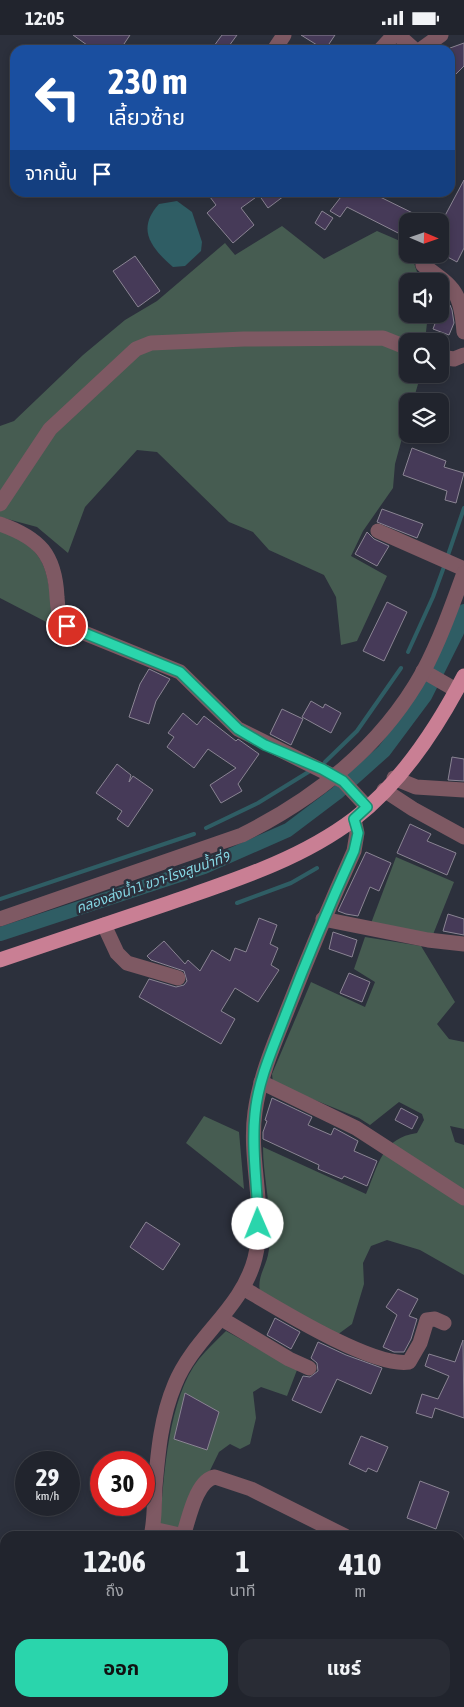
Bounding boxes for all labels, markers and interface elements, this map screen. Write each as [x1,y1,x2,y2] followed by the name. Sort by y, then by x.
[25,7,64,29] text: 12:05
[108,61,187,101] text: 230 m
[25,65,90,130] icon: left
[108,104,185,130] text: เลี้ยวซ้าย
[88,160,116,188] icon: arrive
[25,162,78,184] text: จากนั้น
[399,213,449,263] north arrow
[399,213,449,443] map controls
[399,273,449,323] button: sound
[399,333,449,383] button: search
[399,393,449,443] button: layers
[46,605,88,647] pin
[53,612,81,640] icon: arrive
[73,846,233,917] water label: คลองส่งน้ำ 1 ขวา-โรงสูบน้ำที่ 9
[231,1197,283,1249] position arrow
[90,1451,155,1516] speed limit sign: 30
[36,1463,59,1491] text: 29
[36,1489,59,1503] text: km/h
[84,1544,146,1578] text: 12:06
[235,1544,250,1578] text: 1
[339,1547,381,1581] text: 410
[106,1581,124,1599] text: ถึง
[229,1581,256,1599] text: นาที
[354,1582,366,1600] text: m
[15,1639,228,1697] button: ออก
[238,1639,450,1697] button: แชร์

